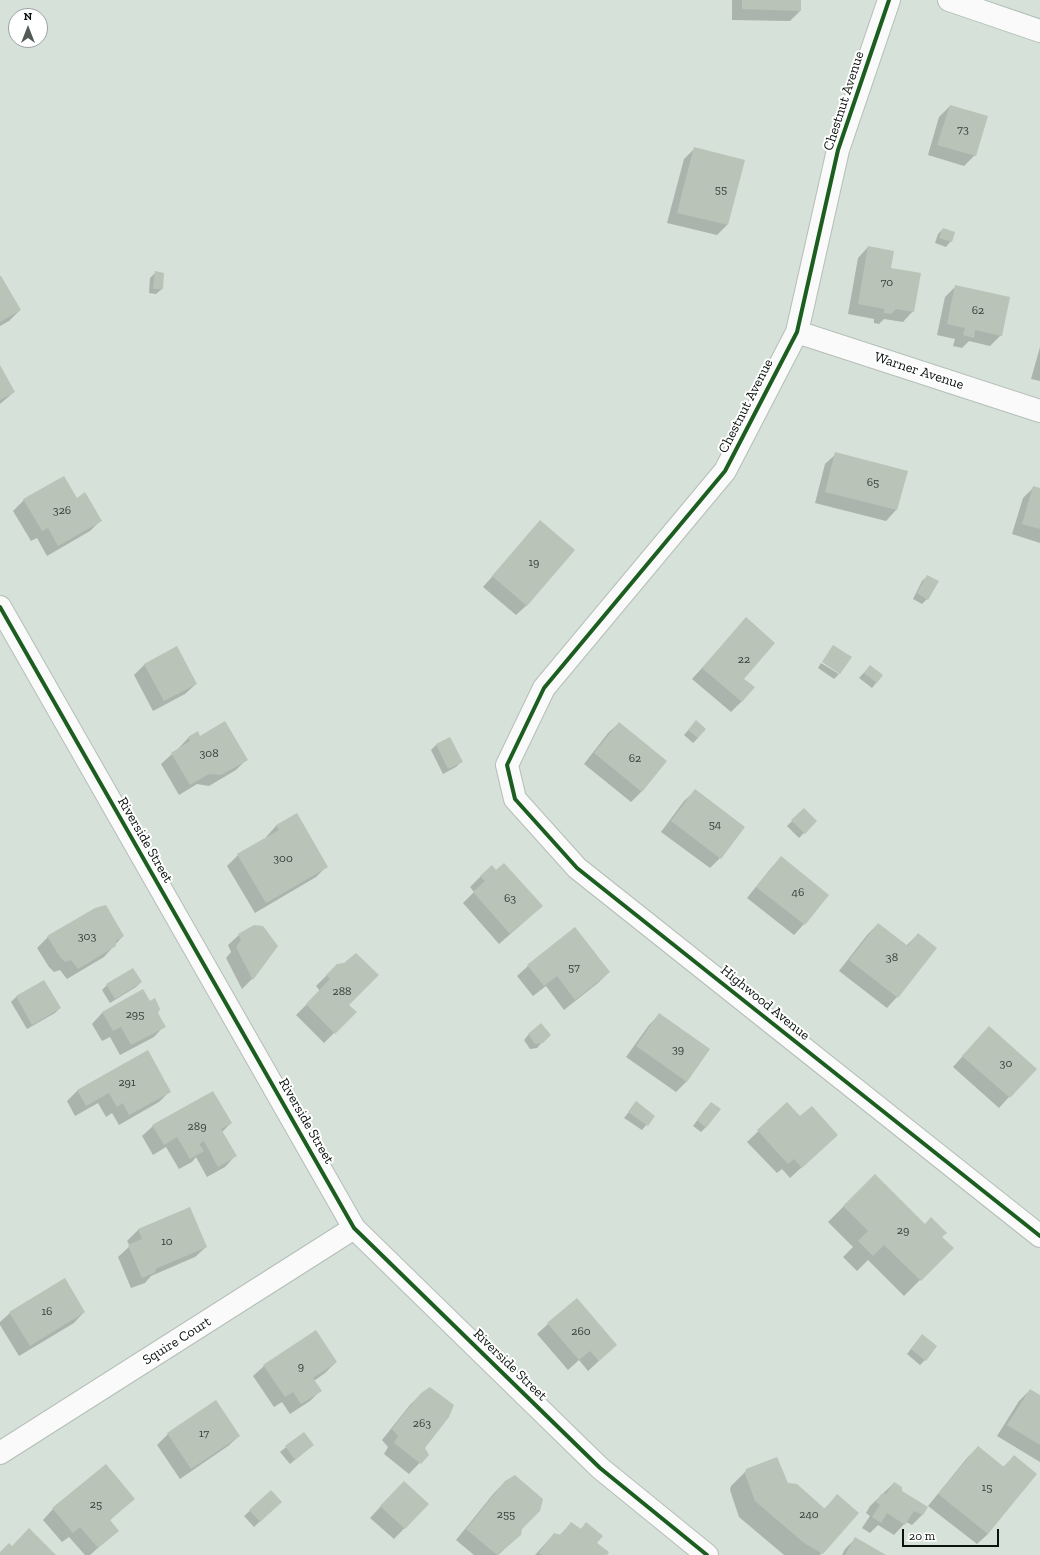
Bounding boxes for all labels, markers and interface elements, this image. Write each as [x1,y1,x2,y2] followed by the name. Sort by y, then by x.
[8,8,48,48] north arrow
[24,10,32,23] text: N
[820,49,868,153] street label: Chestnut Avenue
[957,123,969,137] house number: 73
[715,183,727,197] house number: 55
[881,276,893,290] house number: 70
[972,304,984,318] house number: 62
[872,349,966,393] street label: Warner Avenue
[715,356,777,456] street label: Chestnut Avenue
[867,476,879,490] house number: 65
[53,504,71,518] house number: 326
[529,556,539,570] house number: 19
[738,653,750,667] house number: 22
[199,747,219,761] house number: 308
[629,752,641,766] house number: 62
[114,794,176,886] street label: Riverside Street
[709,818,721,832] house number: 54
[273,852,293,866] house number: 300
[792,886,804,900] house number: 46
[504,892,516,906] house number: 63
[78,930,96,944] house number: 303
[886,951,898,965] house number: 38
[568,961,580,975] house number: 57
[717,962,813,1044] street label: Highwood Avenue
[332,985,352,999] house number: 288
[126,1008,144,1022] house number: 295
[672,1043,684,1057] house number: 39
[1000,1057,1012,1071] house number: 30
[275,1075,337,1167] street label: Riverside Street
[118,1076,136,1090] house number: 291
[187,1120,207,1134] house number: 289
[897,1224,909,1238] house number: 29
[161,1235,173,1249] house number: 10
[42,1305,52,1319] house number: 16
[140,1313,214,1369] street label: Squire Court
[571,1325,591,1339] house number: 260
[470,1326,550,1404] street label: Riverside Street
[298,1360,304,1374] house number: 9
[413,1417,431,1431] house number: 263
[199,1427,209,1441] house number: 17
[982,1481,992,1495] house number: 15
[90,1498,102,1512] house number: 25
[497,1508,515,1522] house number: 255
[799,1508,819,1522] house number: 240
[904,1521,1001,1547] scale bar
[909,1529,935,1543] text: 20 m

